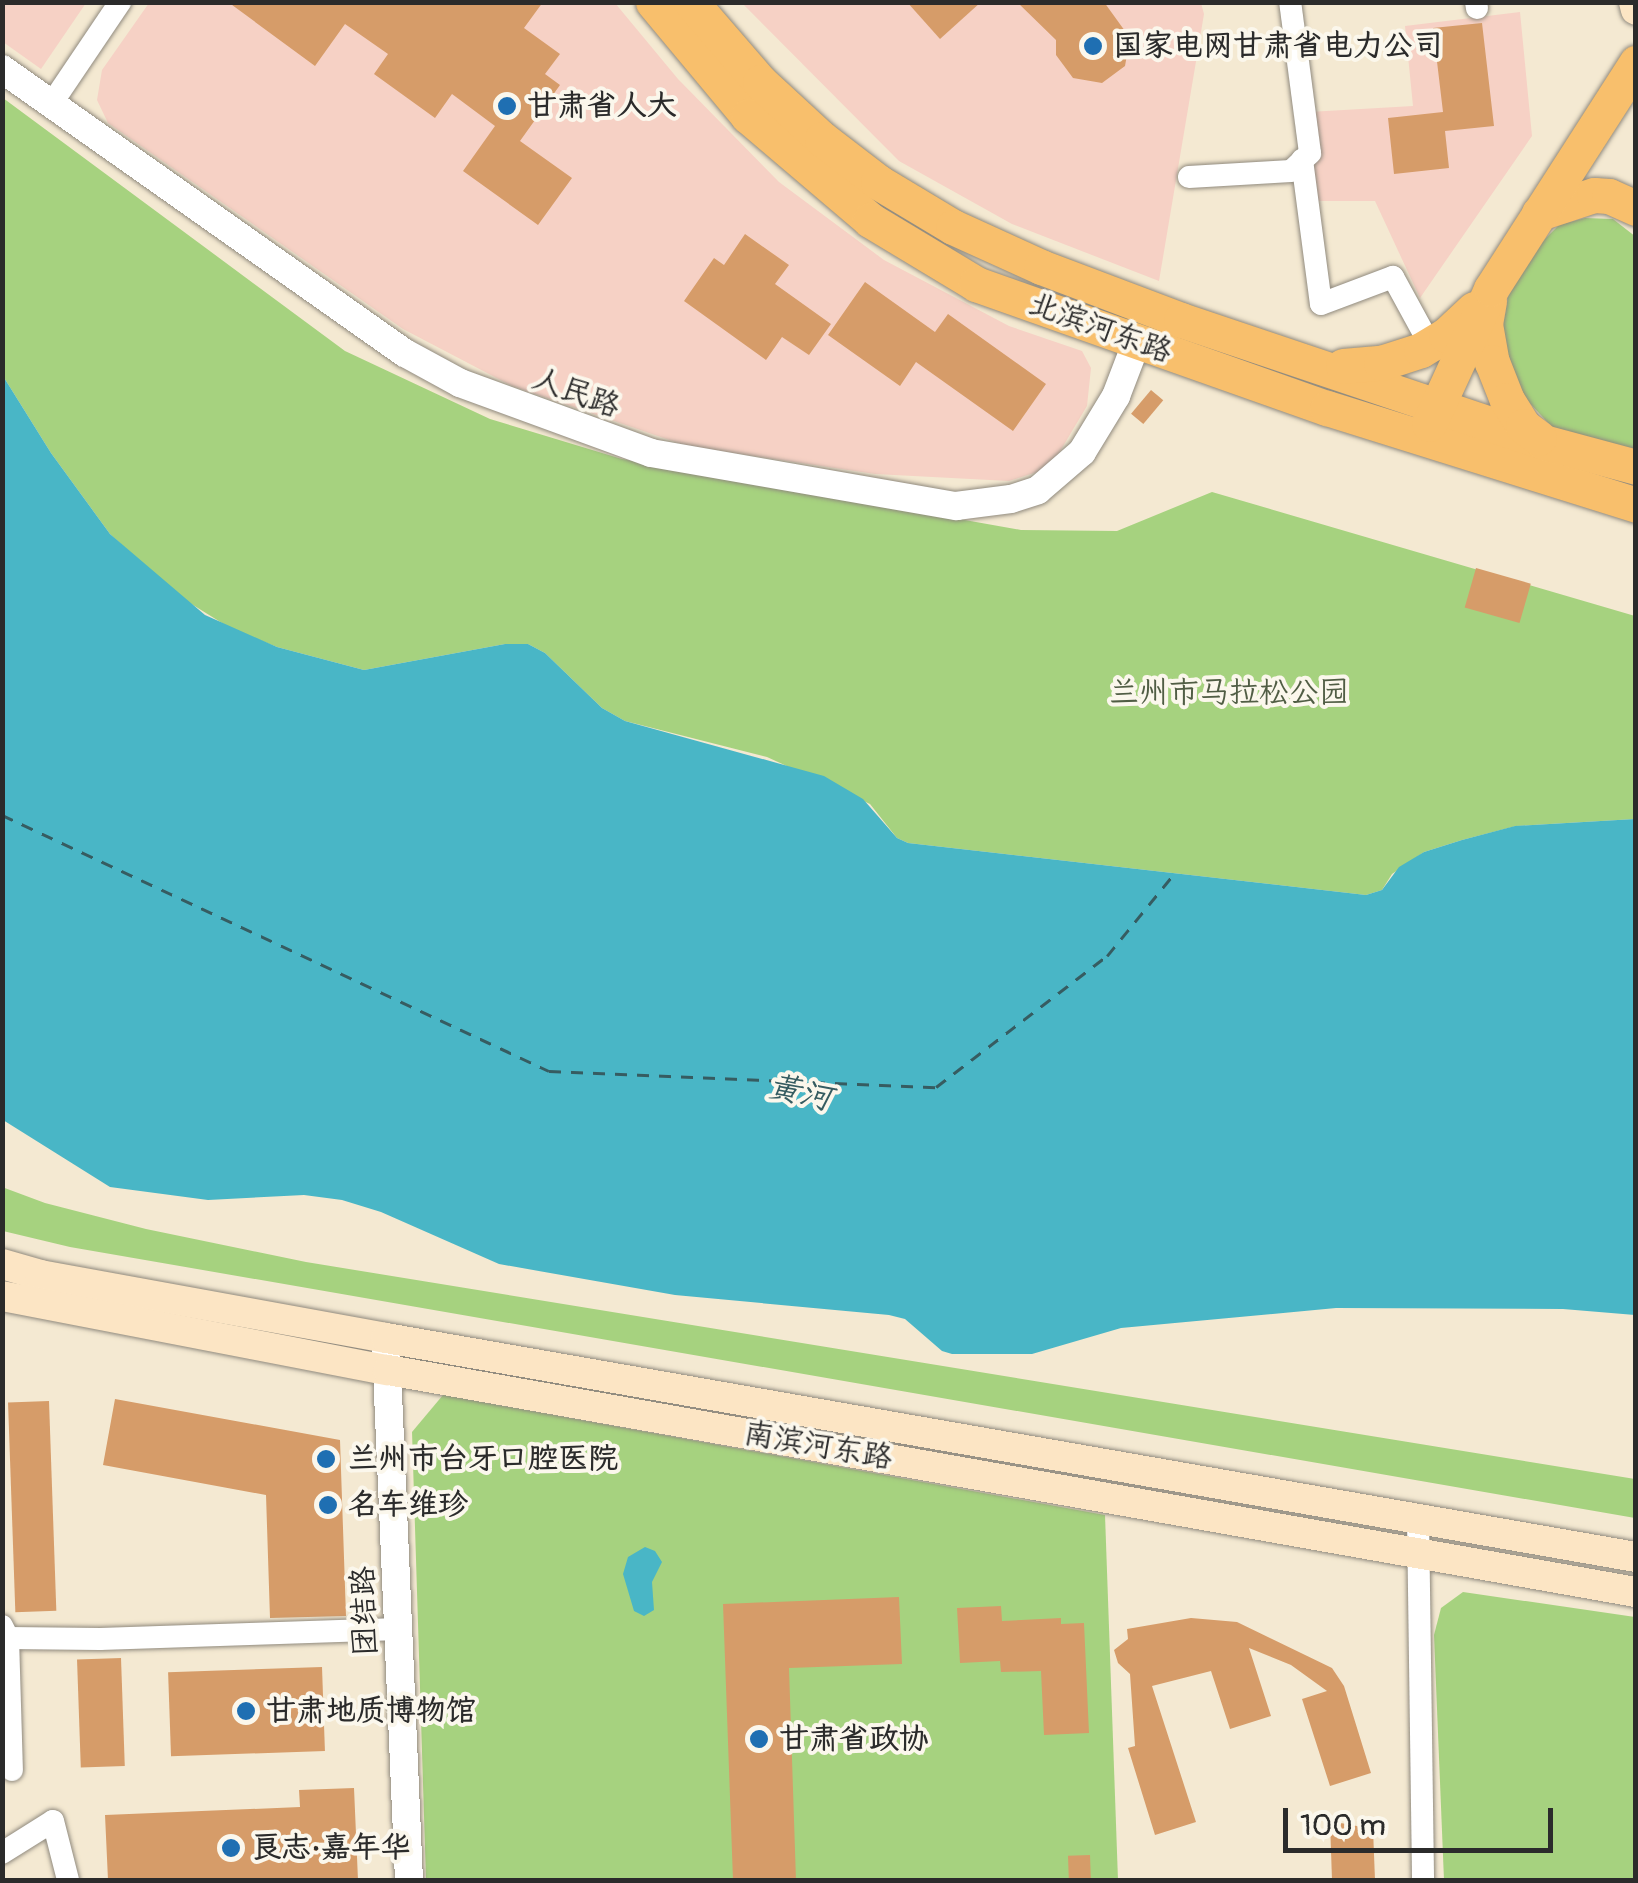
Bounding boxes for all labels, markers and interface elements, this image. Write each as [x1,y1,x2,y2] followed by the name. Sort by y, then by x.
[1113,28,1443,64] place label: 国家电网甘肃省电力公司
[1082,35,1104,57] marker: 国家电网甘肃省电力公司
[527,88,677,124] place label: 甘肃省人大
[496,95,518,117] marker: 甘肃省人大
[1023,285,1177,371] street label: 北滨河东路
[528,361,624,425] street label: 人民路
[1109,675,1349,711] park label: 兰州市马拉松公园
[765,1067,835,1119] water label: 黄河
[741,1415,895,1477] street label: 南滨河东路
[348,1441,618,1477] place label: 兰州市台牙口腔医院
[313,1446,339,1472] marker: 兰州市台牙口腔医院
[348,1487,468,1523] place label: 名车维珍
[317,1494,339,1516] marker: 名车维珍
[345,1565,385,1657] street label: 团结路
[266,1693,476,1729] place label: 甘肃地质博物馆
[235,1700,257,1722] marker: 甘肃地质博物馆
[779,1721,929,1757] place label: 甘肃省政协
[748,1728,770,1750] marker: 甘肃省政协
[1288,1788,1558,1850] scale bar
[1300,1807,1386,1844] text: 100 m
[251,1830,411,1866] place label: 良志·嘉年华
[220,1837,242,1859] marker: 良志·嘉年华

